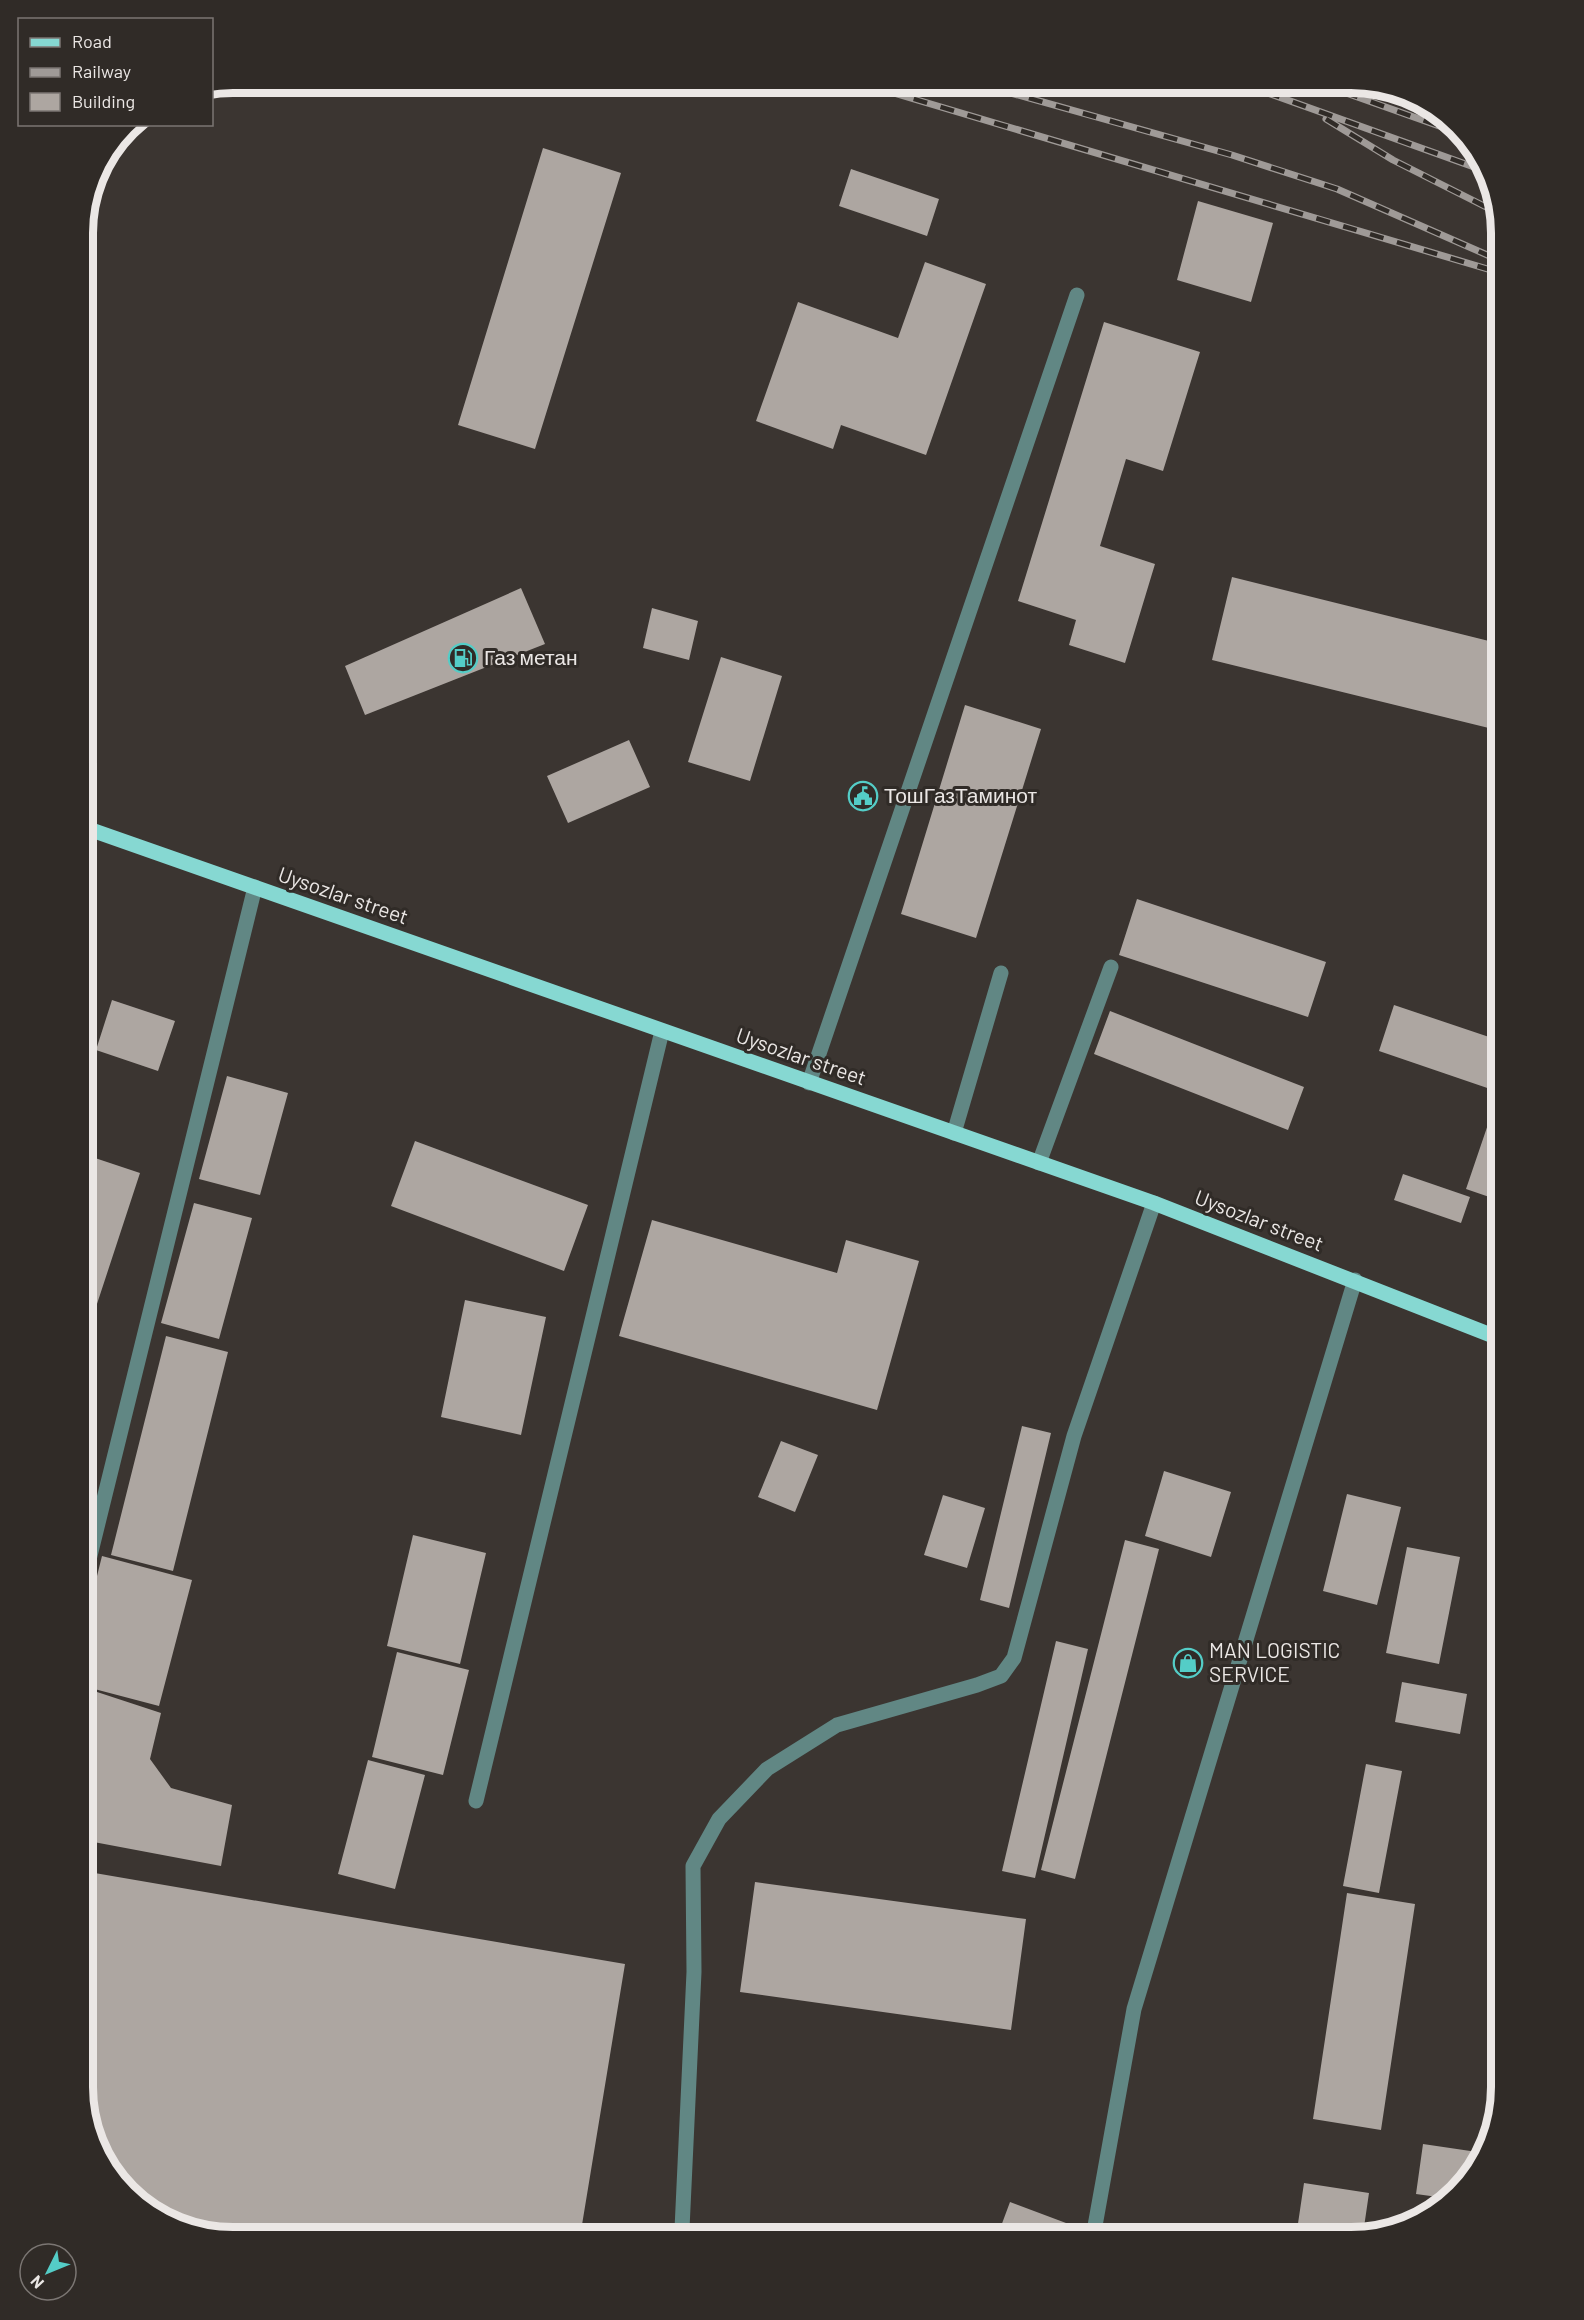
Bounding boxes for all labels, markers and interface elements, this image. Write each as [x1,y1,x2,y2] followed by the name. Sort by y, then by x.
[18,18,213,126] legend
[72,30,112,52] text: Road
[72,60,131,82] text: Railway
[72,90,135,112] text: Building
[447,642,479,674] fuel station icon: Газ метан
[484,644,578,669] place label: Газ метан
[847,780,879,812] public building icon: ТошГазТаминот
[884,782,1038,807] place label: ТошГазТаминот
[275,861,412,929] street label: Uysozlar street
[733,1022,870,1090] street label: Uysozlar street
[1192,1184,1328,1256] street label: Uysozlar street
[1209,1637,1340,1686] place label: MAN LOGISTIC SERVICE
[1172,1647,1204,1679] shop icon: MAN LOGISTIC SERVICE
[18,2242,78,2302] north arrow
[26,2272,47,2293] text: N

